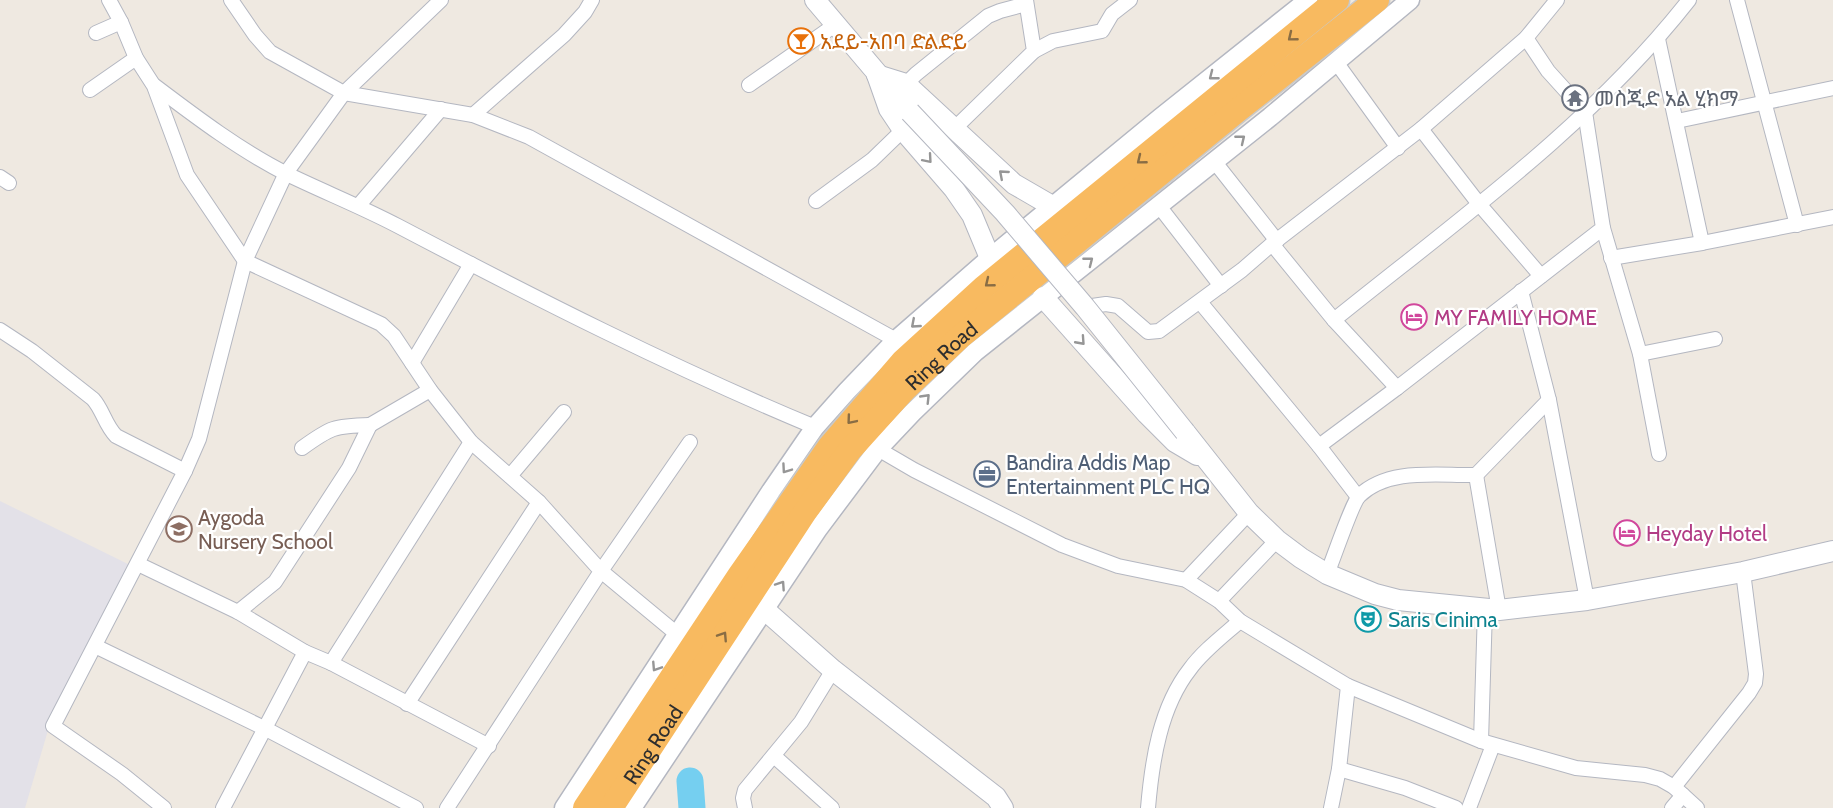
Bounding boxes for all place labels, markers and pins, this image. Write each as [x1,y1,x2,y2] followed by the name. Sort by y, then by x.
[786,26,816,56] bar icon: አደይ-አበባ ድልድይ
[820,29,967,54] place label: አደይ-አበባ ድልድይ
[1560,83,1590,113] temple icon: መስጂድ አል ሂክማ
[1594,86,1738,111] place label: መስጂድ አል ሂክማ
[1399,302,1429,332] hotel icon: MY FAMILY HOME
[1434,305,1597,330] place label: MY FAMILY HOME
[1006,450,1210,499] place label: Bandira Addis Map Entertainment PLC HQ
[972,459,1002,489] office icon: Bandira Addis Map Entertainment PLC HQ
[198,505,333,554] place label: Aygoda Nursery School
[164,514,194,544] school or university icon: Aygoda Nursery School
[1612,518,1642,548] hotel icon: Heyday Hotel
[1646,521,1767,546] place label: Heyday Hotel
[1353,604,1383,634] theatre icon: Saris Cinima
[1388,607,1498,632] place label: Saris Cinima

